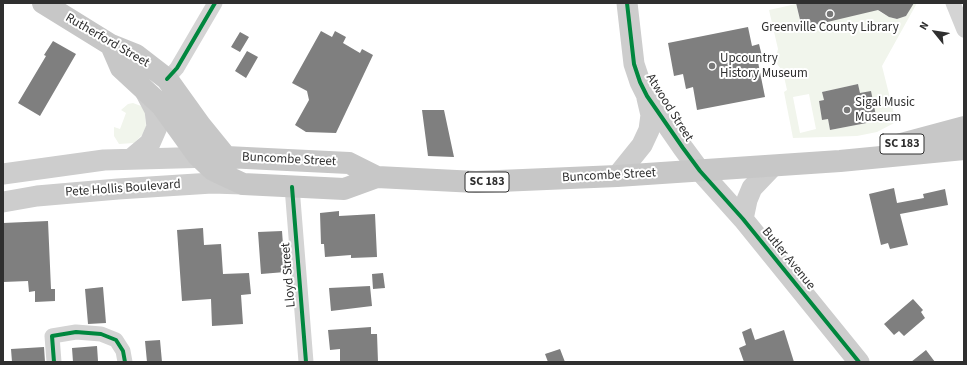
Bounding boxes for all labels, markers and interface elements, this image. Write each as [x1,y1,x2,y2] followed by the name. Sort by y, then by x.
[825,9,835,19] marker: Greenville County Library
[62,11,152,71] street label: Rutherford Street
[915,12,955,52] north arrow
[916,19,932,33] text: N
[761,20,899,36] place label: Greenville County Library
[720,51,808,82] place label: Upcountry History Museum
[707,61,717,71] marker: Upcountry History Museum
[642,71,696,145] street label: Atwood Street
[855,95,915,126] place label: Sigal Music Museum
[842,105,852,115] marker: Sigal Music Museum
[880,134,924,154] road number: SC 183
[242,150,336,170] street label: Buncombe Street
[562,166,656,186] street label: Buncombe Street
[465,172,509,192] road number: SC 183
[65,177,181,201] street label: Pete Hollis Boulevard
[758,225,818,293] street label: Butler Avenue
[278,242,300,308] street label: Lloyd Street

